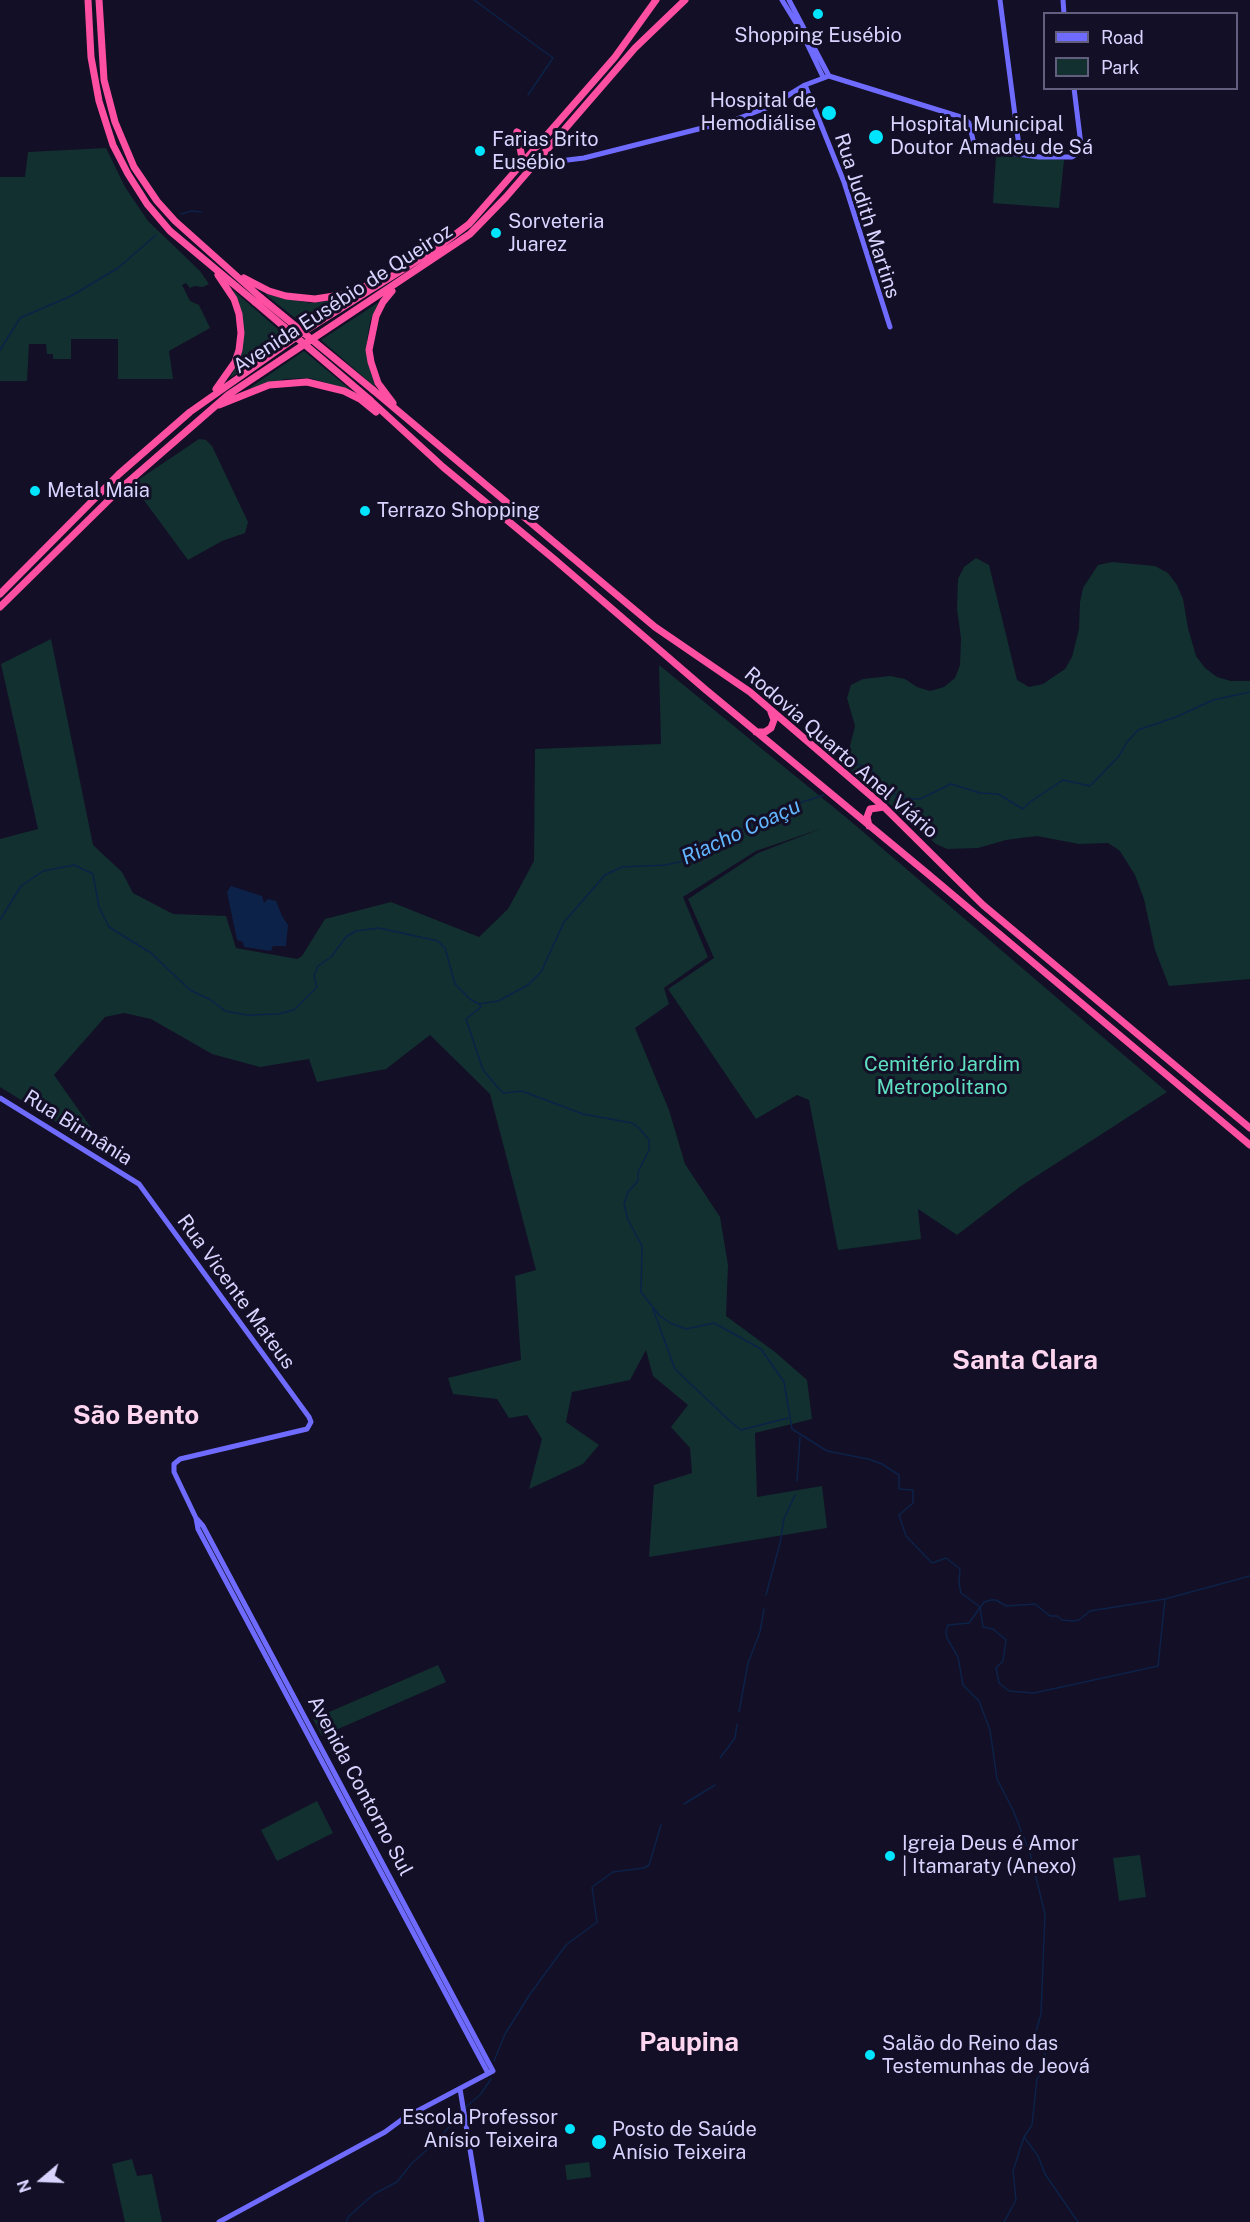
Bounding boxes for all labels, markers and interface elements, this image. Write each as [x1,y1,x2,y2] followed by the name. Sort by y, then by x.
[811,7,825,21] marker: Shopping Eusébio
[1043,12,1238,90] legend
[734,24,902,48] place label: Shopping Eusébio
[1101,27,1144,48] text: Road
[1101,57,1139,78] text: Park
[700,89,816,136] place label: Hospital de Hemodiálise
[820,104,838,122] marker: Hospital de Hemodiálise
[890,113,1093,160] place label: Hospital Municipal Doutor Amadeu de Sá
[492,128,598,175] place label: Farias Brito Eusébio
[867,128,885,146] marker: Hospital Municipal Doutor Amadeu de Sá
[829,130,905,302] street label: Rua Judith Martins
[473,144,487,158] marker: Farias Brito Eusébio
[508,210,604,257] place label: Sorveteria Juarez
[229,219,457,379] street label: Avenida Eusébio de Queiroz
[489,226,503,240] marker: Sorveteria Juarez
[47,479,150,503] place label: Metal Maia
[28,484,42,498] marker: Metal Maia
[377,499,540,523] place label: Terrazo Shopping
[358,504,372,518] marker: Terrazo Shopping
[739,662,943,844] street label: Rodovia Quarto Anel Viário
[678,793,804,871] water label: Riacho Coaçu
[864,1053,1020,1100] park label: Cemitério Jardim Metropolitano
[19,1085,137,1171] street label: Rua Birmânia
[172,1210,300,1374] street label: Rua Vicente Mateus
[952,1345,1098,1377] district label: Santa Clara
[73,1400,199,1432] district label: São Bento
[302,1692,418,1880] street label: Avenida Contorno Sul
[902,1832,1079,1879] place label: Igreja Deus é Amor | Itamaraty (Anexo)
[883,1849,897,1863] marker: Igreja Deus é Amor | Itamaraty (Anexo)
[639,2027,739,2059] district label: Paupina
[882,2032,1090,2079] place label: Salão do Reino das Testemunhas de Jeová
[863,2048,877,2062] marker: Salão do Reino das Testemunhas de Jeová
[402,2106,558,2153] place label: Escola Professor Anísio Teixeira
[612,2118,757,2165] place label: Posto de Saúde Anísio Teixeira
[563,2122,577,2136] marker: Escola Professor Anísio Teixeira
[590,2133,608,2151] marker: Posto de Saúde Anísio Teixeira
[12,2150,72,2210] north arrow
[13,2177,36,2195] text: N

